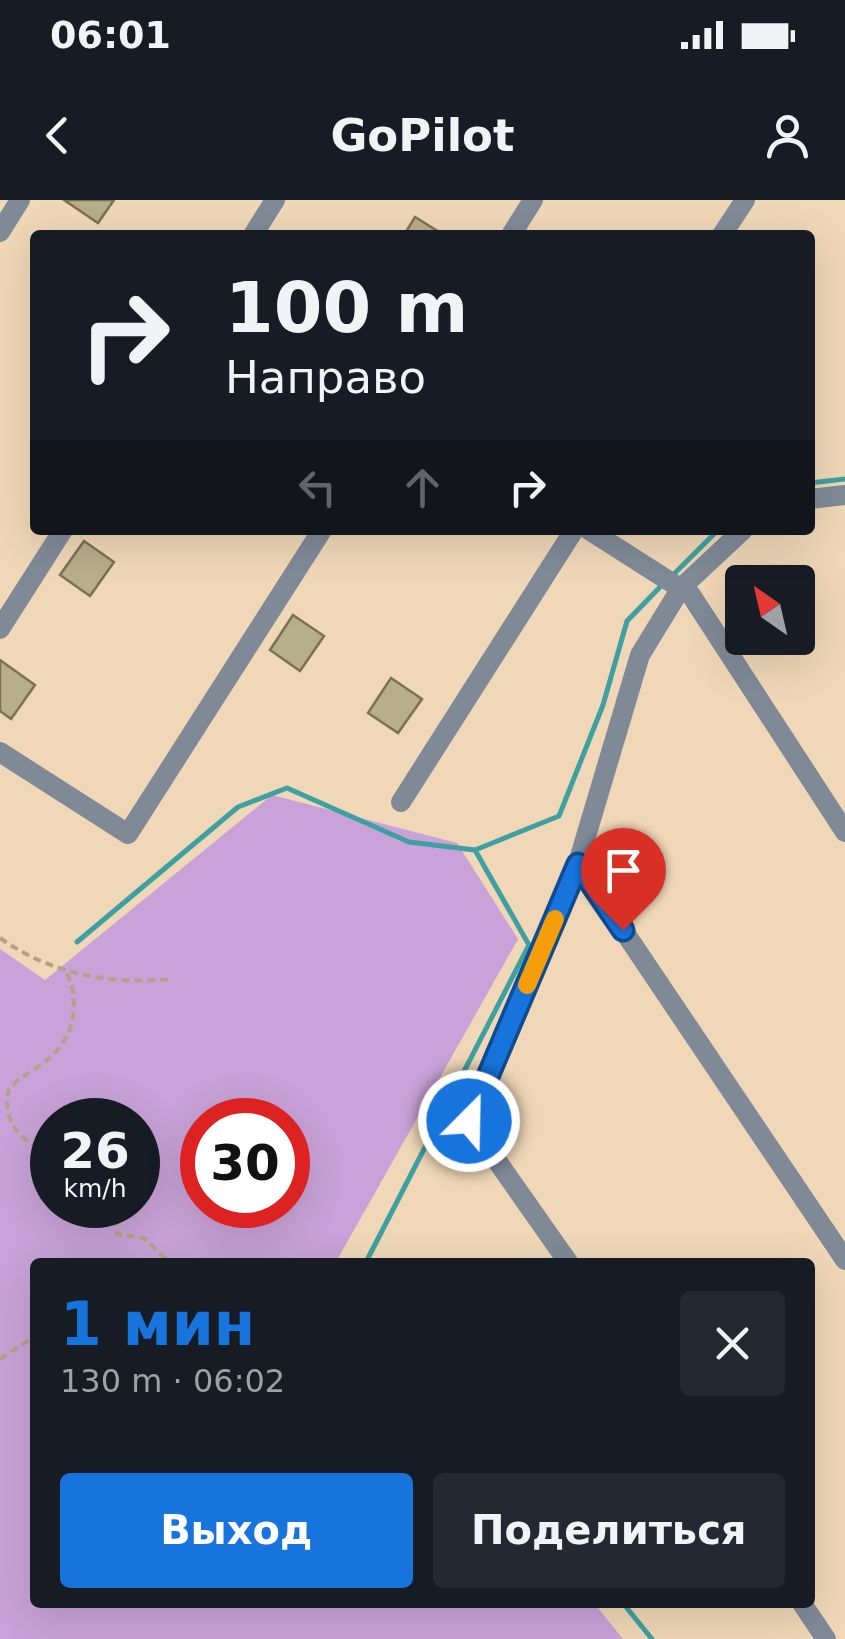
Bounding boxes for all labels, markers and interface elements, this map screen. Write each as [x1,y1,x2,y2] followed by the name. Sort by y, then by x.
[50,13,171,57] text: 06:01
[30,108,85,163] icon: back
[760,108,815,163] icon: person
[330,109,515,162] text: GoPilot
[225,267,468,349] text: 100 m
[60,270,190,400] icon: right
[225,351,426,404] text: Направо
[290,460,345,515] icon: left
[395,460,450,515] icon: ahead
[500,460,555,515] icon: right
[725,565,815,655] north arrow
[725,565,815,655] map controls
[581,828,666,931] pin
[596,843,651,898] icon: arrive
[417,1069,521,1173] position arrow
[180,1098,310,1228] speed limit sign: 30
[60,1122,130,1180] text: 26
[63,1174,127,1203] text: km/h
[60,1289,255,1359] text: 1 мин
[680,1291,785,1396] button: close
[60,1362,285,1400] text: 130 m · 06:02
[60,1473,413,1588] button: Выход
[433,1473,785,1588] button: Поделиться

